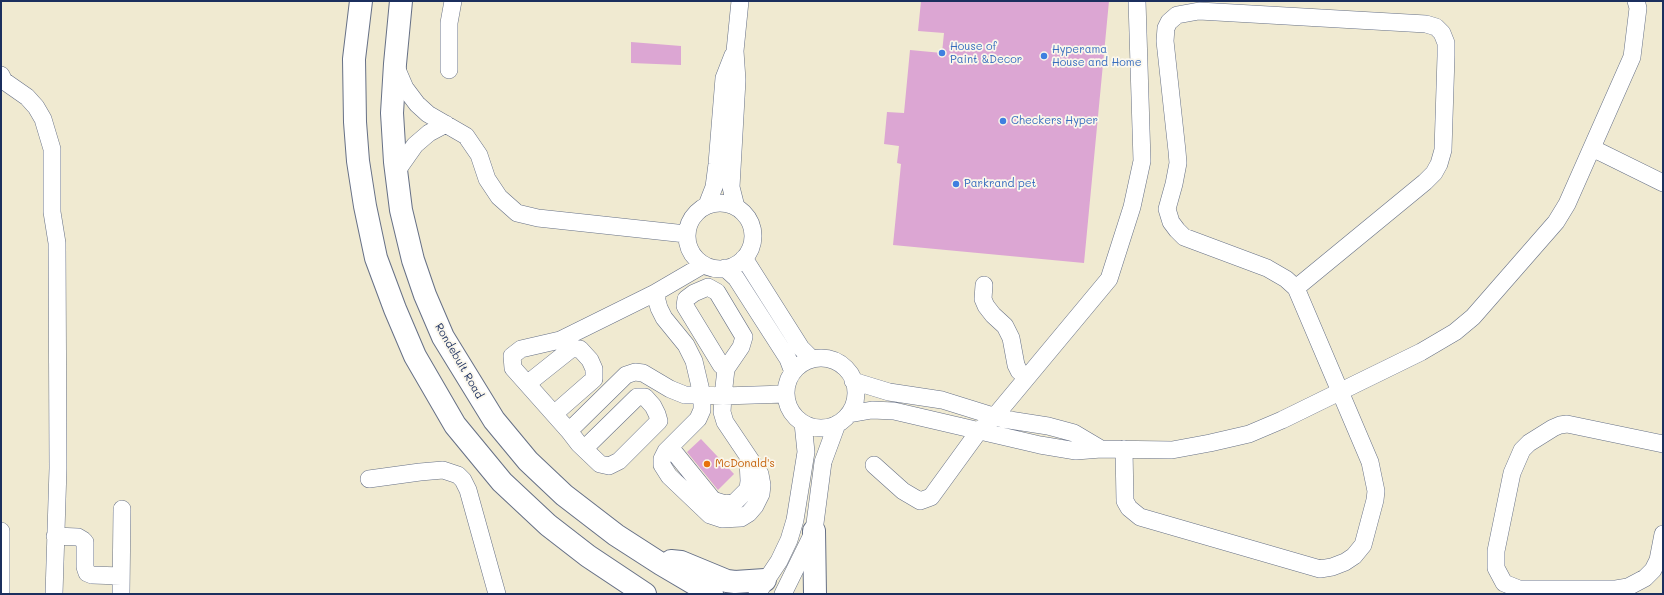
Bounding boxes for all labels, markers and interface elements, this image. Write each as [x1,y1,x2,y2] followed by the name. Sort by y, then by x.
[950,40,1022,66] place label: House of Paint &Decor
[1052,43,1141,69] place label: Hyperama House and Home
[937,48,947,58] marker: House of Paint &Decor
[1039,51,1049,61] marker: Hyperama House and Home
[1011,114,1098,128] place label: Checkers Hyper
[998,116,1008,126] marker: Checkers Hyper
[964,177,1036,191] place label: Parkrand pet
[951,179,961,189] marker: Parkrand pet
[432,321,486,401] street label: Rondebult Road
[715,457,775,471] place label: McDonald's
[702,459,712,469] marker: McDonald's

